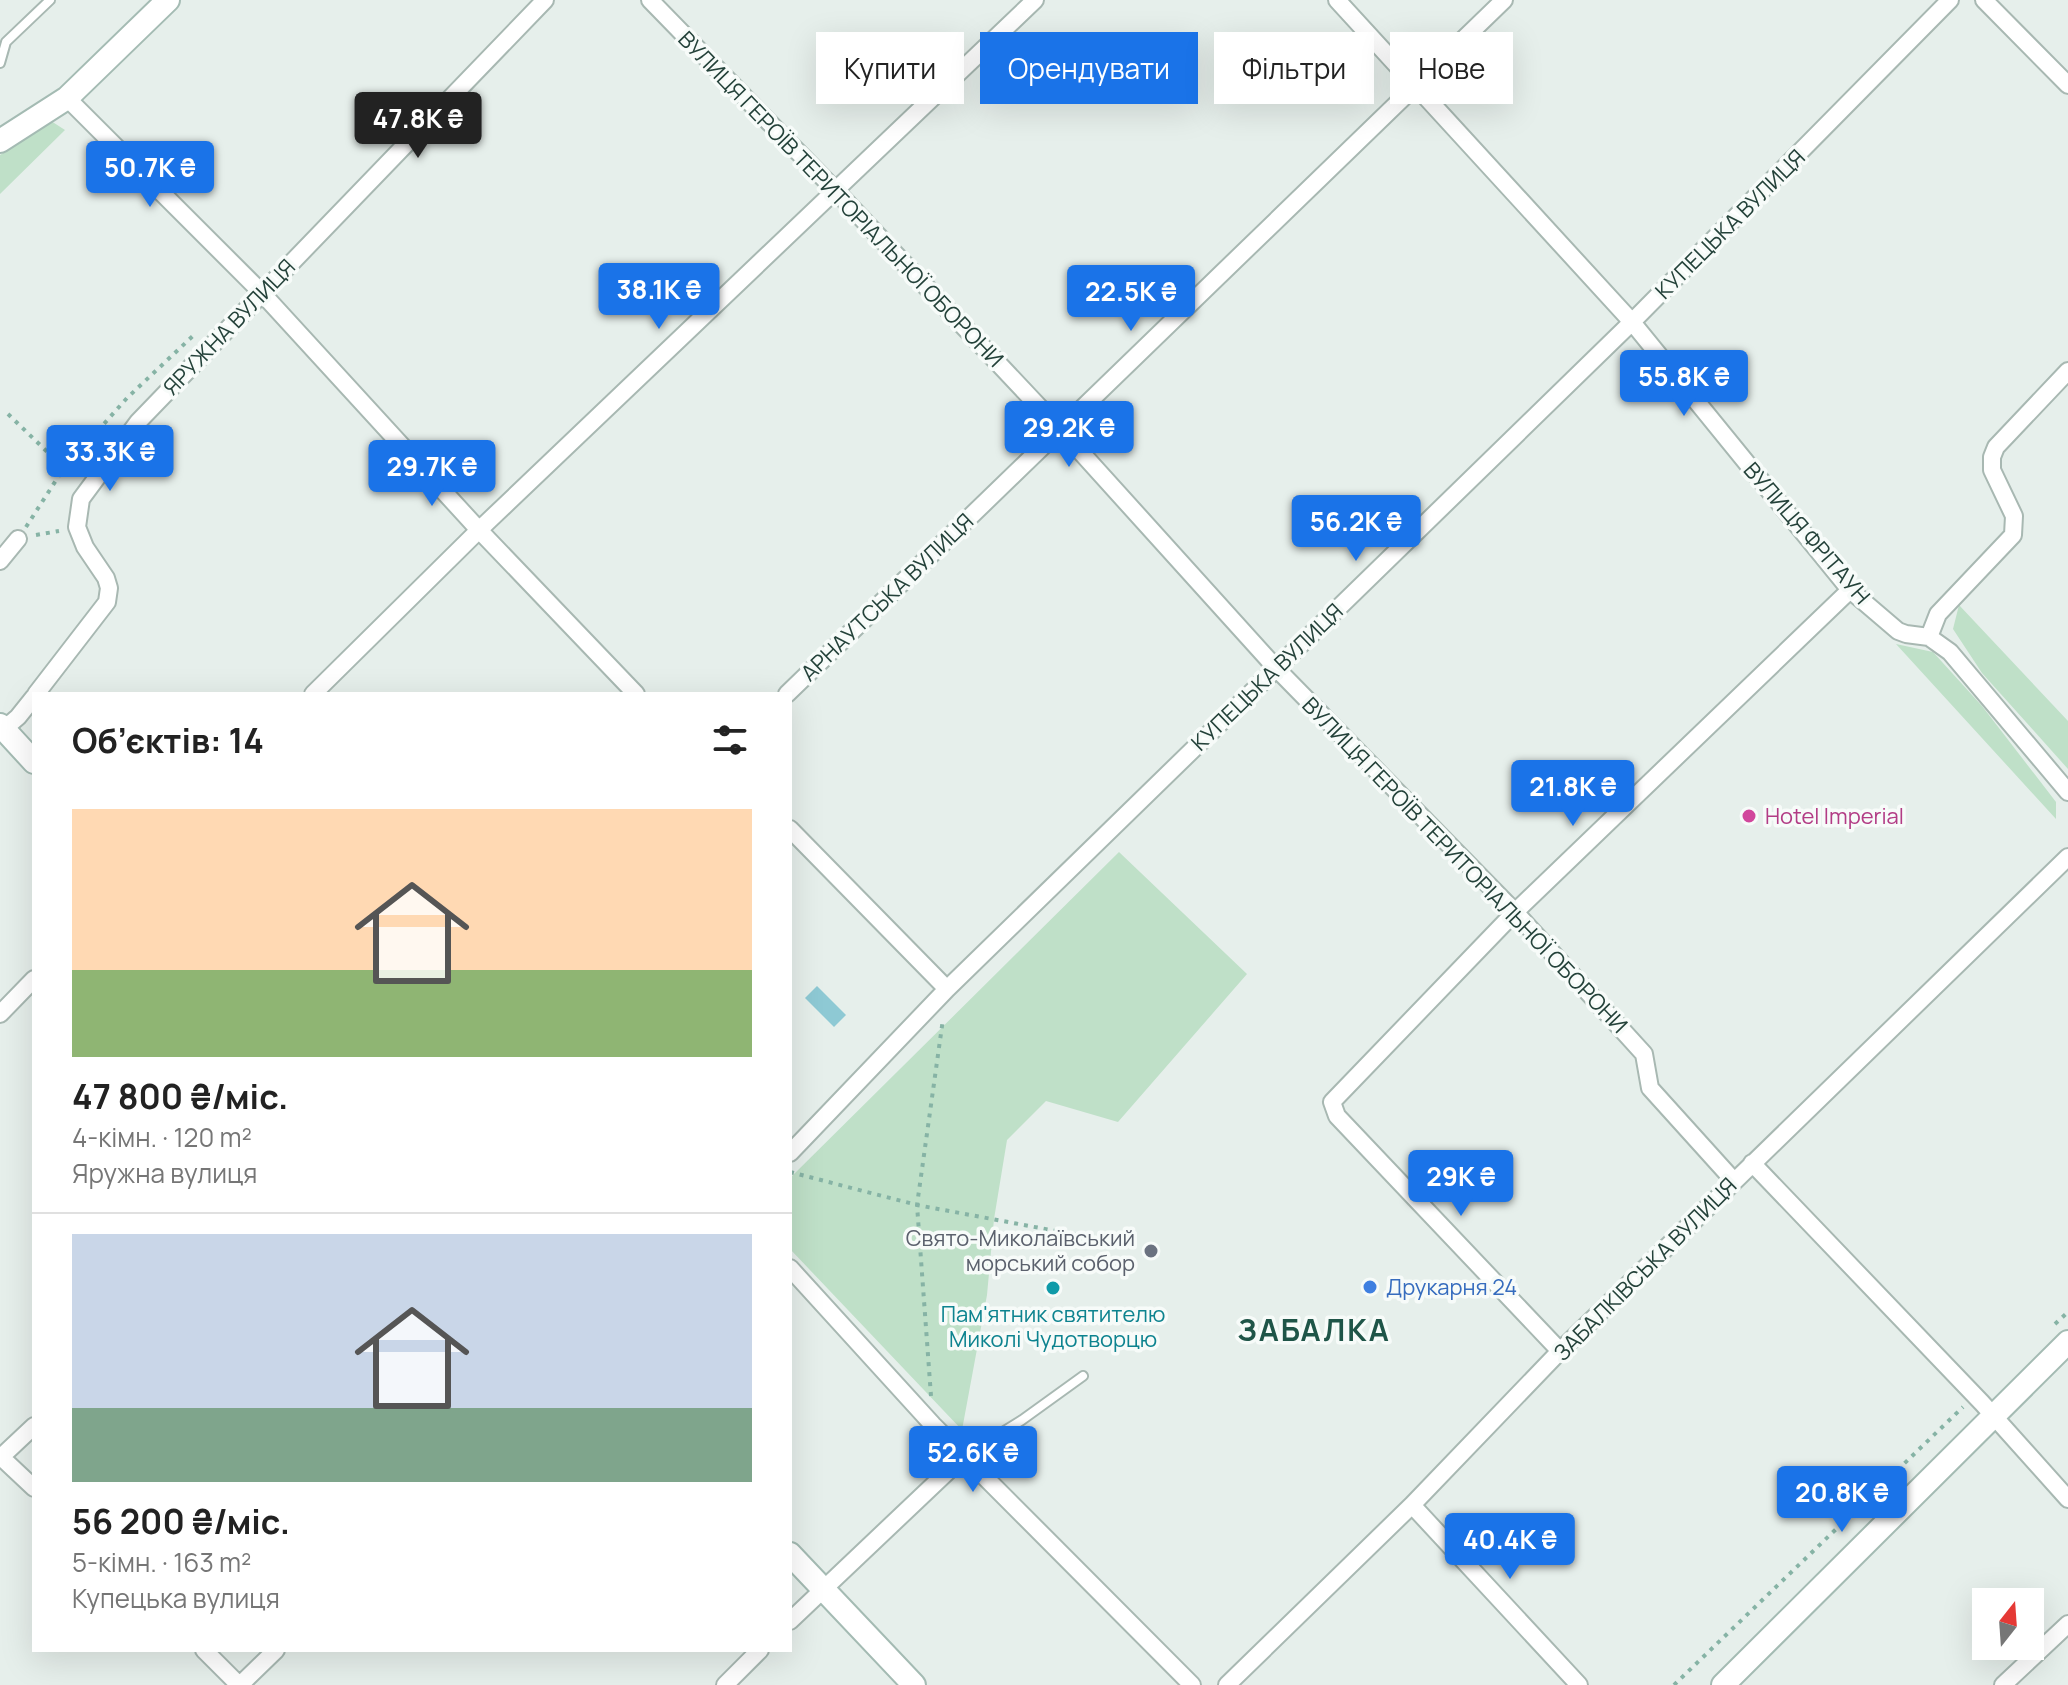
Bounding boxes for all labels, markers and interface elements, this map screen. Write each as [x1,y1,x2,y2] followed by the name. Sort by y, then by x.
[672,25,1010,373] street label: ВУЛИЦЯ ГЕРОЇВ ТЕРИТОРІАЛЬНОЇ ОБОРОНИ
[816,32,964,104] chip: Купити
[980,32,1198,104] chip: Орендувати
[1214,32,1374,104] chip: Фільтри
[1390,32,1513,104] chip: Нове
[344,92,492,160] pin: 47.8K ₴
[373,100,463,136] text: 47.8K ₴
[76,141,224,209] pin: 50.7K ₴
[1649,143,1811,305] street label: КУПЕЦЬКА ВУЛИЦЯ
[104,149,196,185] text: 50.7K ₴
[156,252,302,402] street label: ЯРУЖНА ВУЛИЦЯ
[585,263,733,331] pin: 38.1K ₴
[1057,265,1205,333] pin: 22.5K ₴
[617,271,702,307] text: 38.1K ₴
[1085,273,1177,309] text: 22.5K ₴
[1610,350,1758,418] pin: 55.8K ₴
[1638,358,1730,394] text: 55.8K ₴
[995,401,1143,469] pin: 29.2K ₴
[1023,409,1115,445] text: 29.2K ₴
[36,425,184,493] pin: 33.3K ₴
[64,433,156,469] text: 33.3K ₴
[358,440,506,508] pin: 29.7K ₴
[386,448,478,484] text: 29.7K ₴
[1737,456,1877,610] street label: ВУЛИЦЯ ФРІТАУН
[1282,495,1430,563] pin: 56.2K ₴
[1310,503,1402,539] text: 56.2K ₴
[794,507,980,687] street label: АРНАУТСЬКА ВУЛИЦЯ
[1185,597,1349,757] street label: КУПЕЦЬКА ВУЛИЦЯ
[1296,691,1634,1039] street label: ВУЛИЦЯ ГЕРОЇВ ТЕРИТОРІАЛЬНОЇ ОБОРОНИ
[72,717,264,763] text: Об’єктів: 14
[708,718,752,762] icon: filters
[1499,760,1647,828] pin: 21.8K ₴
[1529,768,1617,804] text: 21.8K ₴
[1765,801,1904,831] place label: Hotel Imperial
[1740,807,1758,825] marker: Hotel Imperial
[340,861,484,1005] icon: home
[72,1073,288,1119] text: 47 800 ₴/міс.
[72,1119,252,1155] text: 4-кімн. · 120 m²
[1405,1150,1517,1218] pin: 29K ₴
[72,1155,257,1191] text: Яружна вулиця
[1426,1158,1496,1194] text: 29K ₴
[1547,1171,1743,1367] street label: ЗАБАЛКІВСЬКА ВУЛИЦЯ
[906,1223,1135,1278] place label: Свято-Миколаївський морський собор
[1142,1242,1160,1260] marker: Свято-Миколаївський морський собор
[1386,1272,1517,1302] place label: Друкарня 24
[1361,1278,1379,1296] marker: Друкарня 24
[1044,1279,1062,1297] marker: Пам'ятник святителю Миколі Чудотворцю
[340,1286,484,1430] icon: home
[941,1299,1165,1354] place label: Пам'ятник святителю Миколі Чудотворцю
[1237,1309,1391,1350] district label: ЗАБАЛКА
[899,1426,1047,1494] pin: 52.6K ₴
[927,1434,1019,1470] text: 52.6K ₴
[1768,1466,1916,1534] pin: 20.8K ₴
[1795,1474,1889,1510] text: 20.8K ₴
[72,1498,290,1544] text: 56 200 ₴/міс.
[1436,1513,1584,1581] pin: 40.4K ₴
[1463,1521,1557,1557] text: 40.4K ₴
[72,1544,251,1580] text: 5-кімн. · 163 m²
[72,1580,280,1616] text: Купецька вулиця
[1972,1588,2044,1660] north arrow
[1972,1588,2044,1660] map controls

